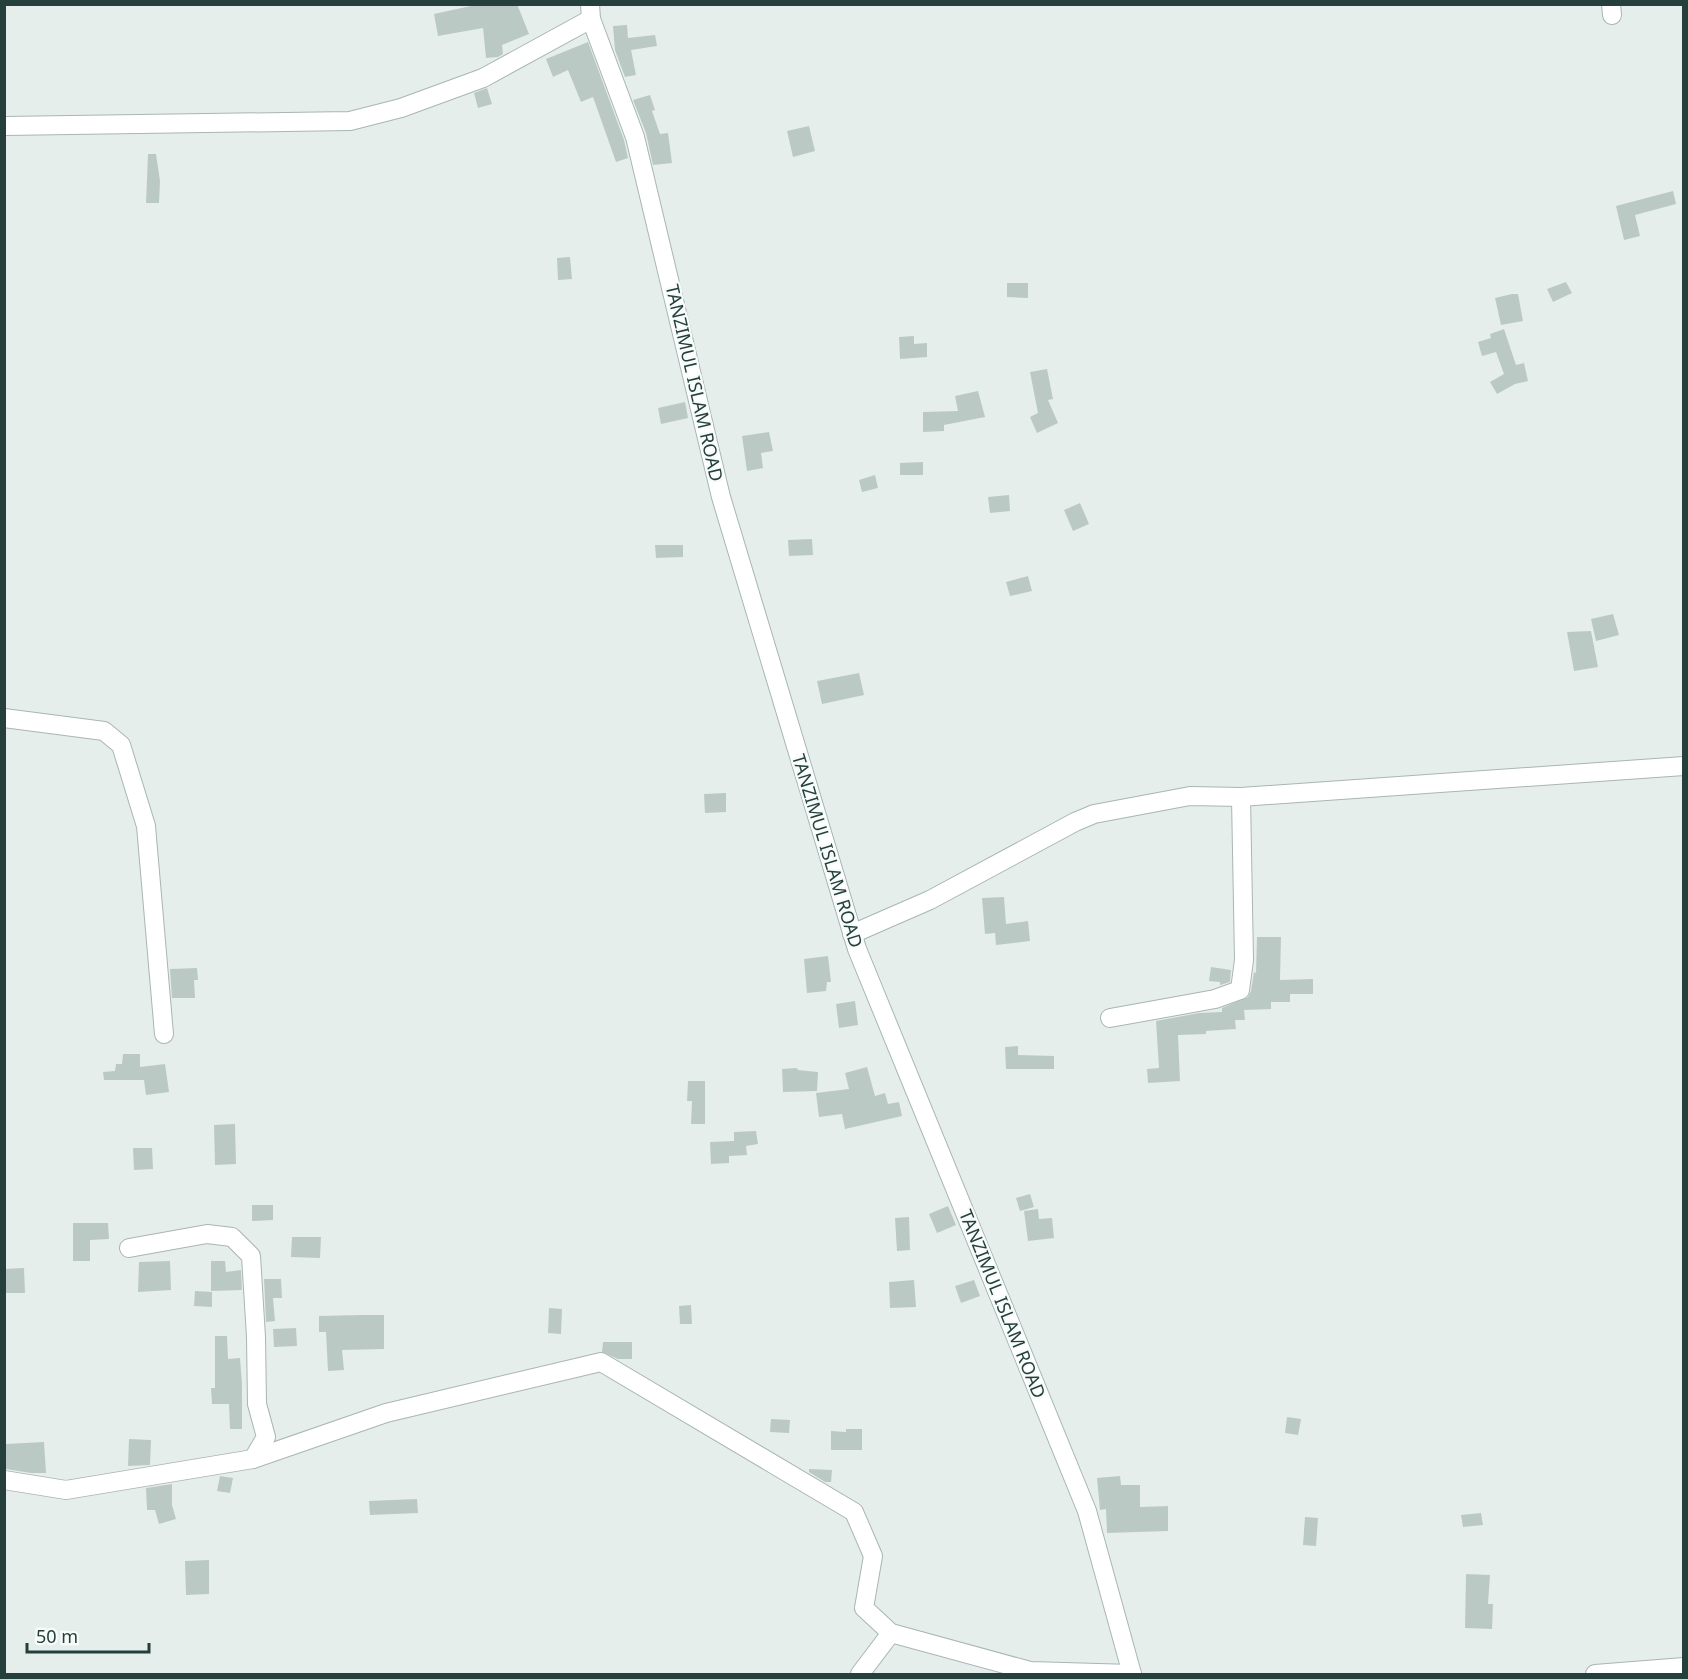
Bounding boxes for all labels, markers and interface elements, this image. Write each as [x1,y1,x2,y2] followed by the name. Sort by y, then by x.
[661,282,729,484] street label: TANZIMUL ISLAM ROAD
[787,751,869,951] street label: TANZIMUL ISLAM ROAD
[954,1206,1052,1401] street label: TANZIMUL ISLAM ROAD
[27,1616,148,1654] scale bar
[36,1624,78,1648] text: 50 m

